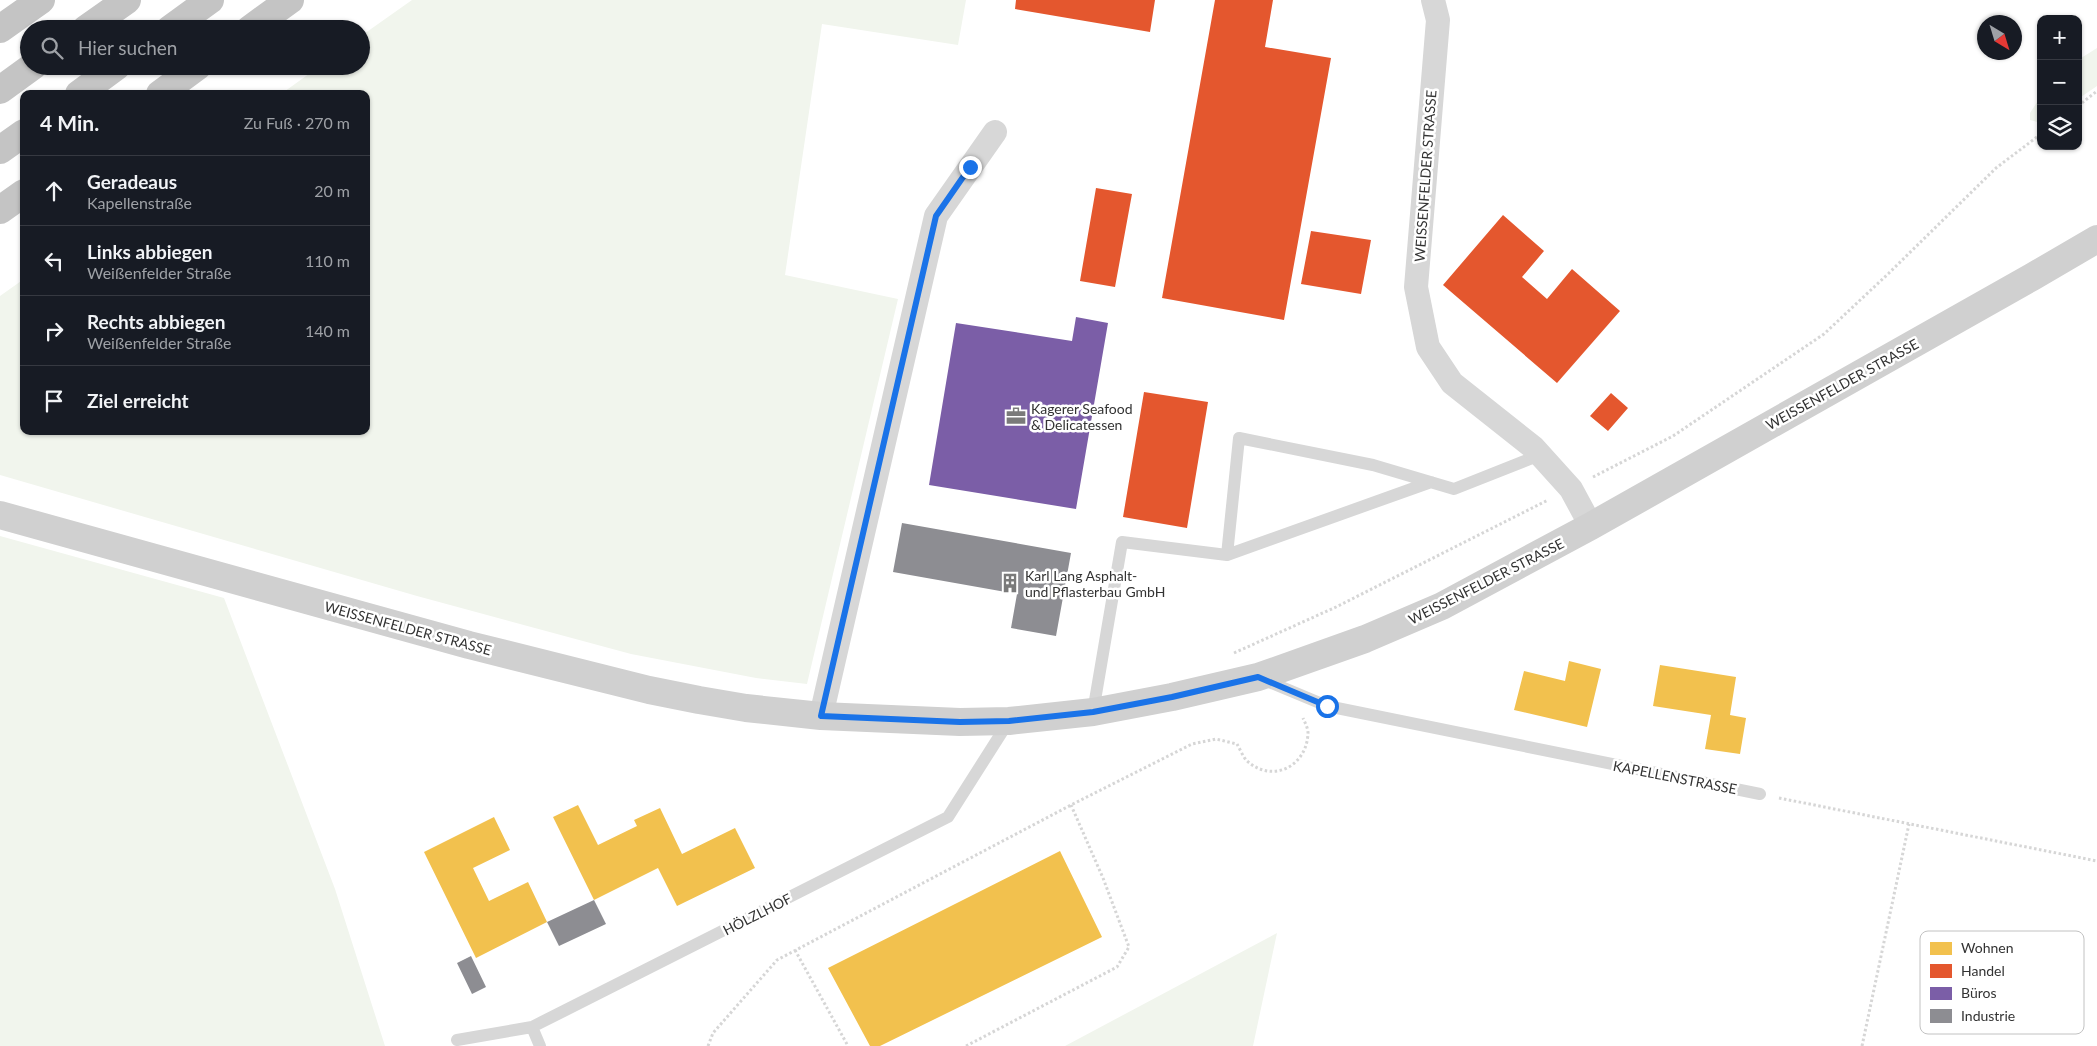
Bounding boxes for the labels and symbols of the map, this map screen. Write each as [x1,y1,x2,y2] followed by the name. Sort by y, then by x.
[1977,15,2022,60] north arrow
[1411,90,1439,262] street label: WEISSENFELDER STRASSE
[959,156,982,179] route end
[1763,335,1921,433] street label: WEISSENFELDER STRASSE
[1031,400,1133,433] place label: Kagerer Seafood & Delicatessen
[1005,405,1027,427] office icon: Kagerer Seafood & Delicatessen
[1405,534,1567,628] street label: WEISSENFELDER STRASSE
[1025,567,1165,600] place label: Karl Lang Asphalt- und Pflasterbau GmbH
[999,572,1021,594] building icon: Karl Lang Asphalt- und Pflasterbau GmbH
[323,598,493,658] street label: WEISSENFELDER STRASSE
[1316,695,1339,718] route start
[1612,757,1738,797] street label: KAPELLENSTRASSE
[720,889,794,938] street label: HÖLZLHOF
[1920,931,2084,1034] legend
[1961,939,2013,956] text: Wohnen
[1961,962,2005,979] text: Handel
[1961,984,1997,1001] text: Büros
[1961,1007,2015,1024] text: Industrie

